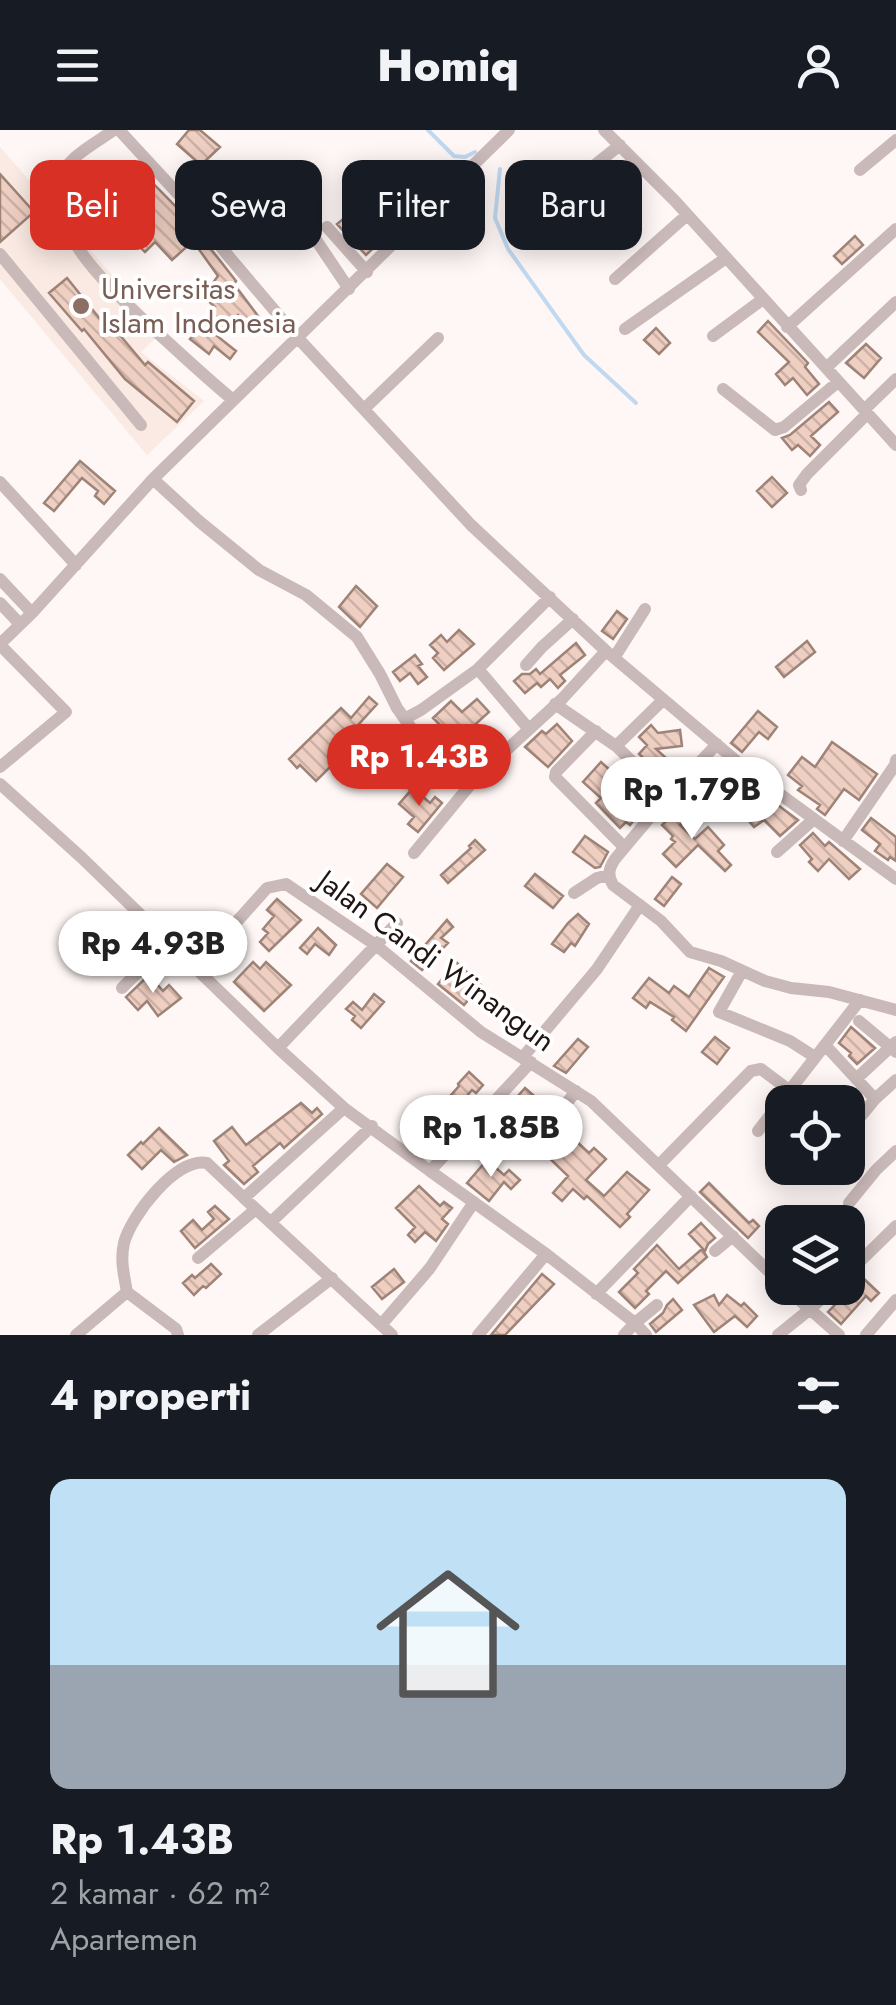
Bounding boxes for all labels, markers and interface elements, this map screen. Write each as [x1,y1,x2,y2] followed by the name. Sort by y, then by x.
[377,33,519,98] text: Homiq
[50,38,105,93] icon: menu
[791,38,846,93] icon: person
[30,160,155,250] chip: Beli
[175,160,322,250] chip: Sewa
[342,160,485,250] chip: Filter
[505,160,642,250] chip: Baru
[101,267,296,344] place label: Universitas Islam Indonesia
[70,295,92,317] marker: Universitas Islam Indonesia
[316,724,522,809] pin: Rp 1.43B
[349,733,489,779] text: Rp 1.43B
[589,757,795,842] pin: Rp 1.79B
[623,766,761,812] text: Rp 1.79B
[305,857,564,1062] street label: Jalan Candi Winangun
[50,911,256,996] pin: Rp 4.93B
[80,920,226,966] text: Rp 4.93B
[765,1085,865,1305] map controls
[765,1085,865,1185] button: locate
[388,1095,594,1180] pin: Rp 1.85B
[422,1104,560,1150] text: Rp 1.85B
[765,1205,865,1305] button: layers
[50,1365,251,1426] text: 4 properti
[791,1368,846,1423] icon: filters
[358,1544,538,1724] icon: home
[50,1809,234,1870] text: Rp 1.43B
[50,1870,270,1916] text: 2 kamar · 62 m²
[50,1916,198,1962] text: Apartemen

